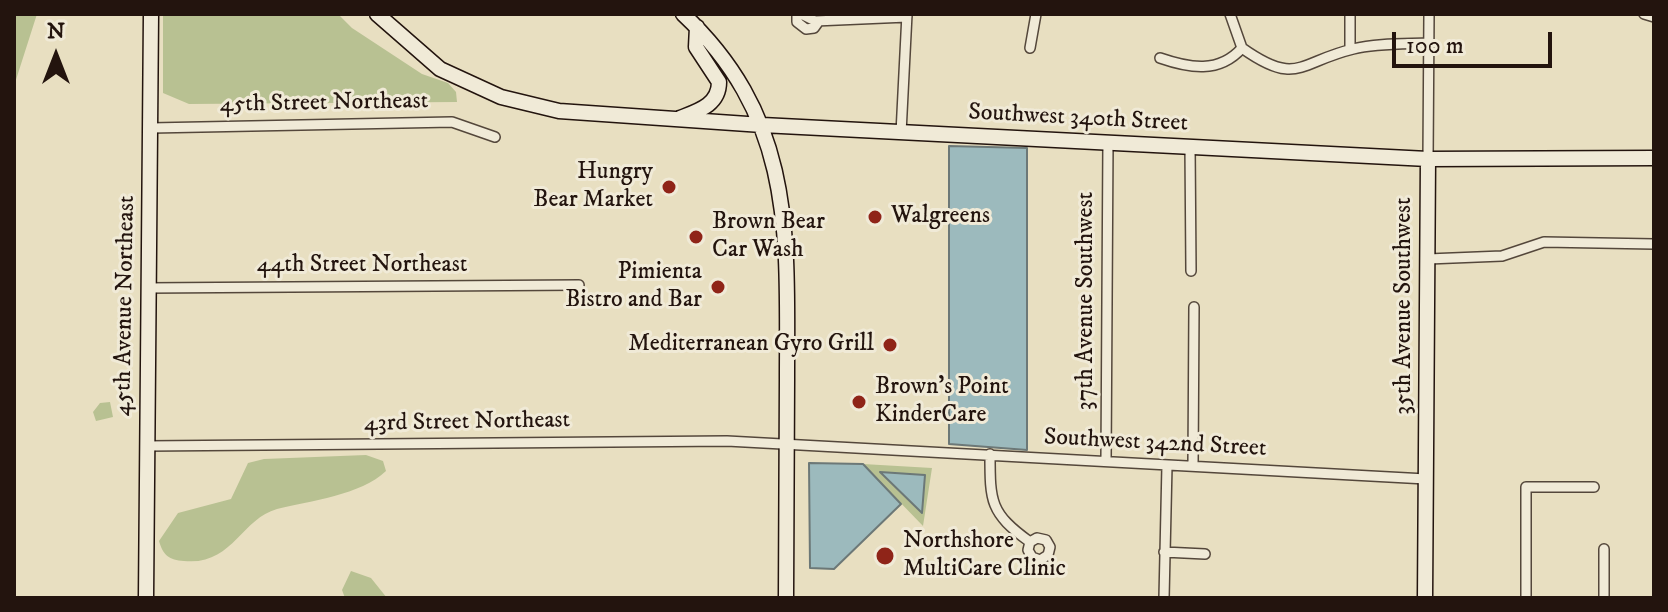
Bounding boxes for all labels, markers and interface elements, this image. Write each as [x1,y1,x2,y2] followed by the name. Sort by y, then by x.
[16,16,96,96] north arrow
[1396,16,1556,66] scale bar
[47,18,65,45] text: N
[1406,31,1464,61] text: 100 m
[219,88,429,120] street label: 45th Street Northeast
[967,99,1189,139] street label: Southwest 340th Street
[533,159,653,215] place label: Hungry Bear Market
[660,178,678,196] marker: Hungry Bear Market
[1073,192,1101,410] street label: 37th Avenue Southwest
[110,195,142,417] street label: 45th Avenue Northeast
[1391,197,1419,415] street label: 35th Avenue Southwest
[891,203,990,231] place label: Walgreens
[866,208,884,226] marker: Walgreens
[712,209,825,265] place label: Brown Bear Car Wash
[687,228,705,246] marker: Brown Bear Car Wash
[257,252,467,280] street label: 44th Street Northeast
[565,259,702,315] place label: Pimienta Bistro and Bar
[709,278,727,296] marker: Pimienta Bistro and Bar
[628,331,874,359] place label: Mediterranean Gyro Grill
[881,336,899,354] marker: Mediterranean Gyro Grill
[875,374,1009,430] place label: Brown's Point KinderCare
[850,393,868,411] marker: Brown's Point KinderCare
[364,407,570,439] street label: 43rd Street Northeast
[1043,424,1267,464] street label: Southwest 342nd Street
[903,528,1066,584] place label: Northshore MultiCare Clinic
[874,545,896,567] marker: Northshore MultiCare Clinic

